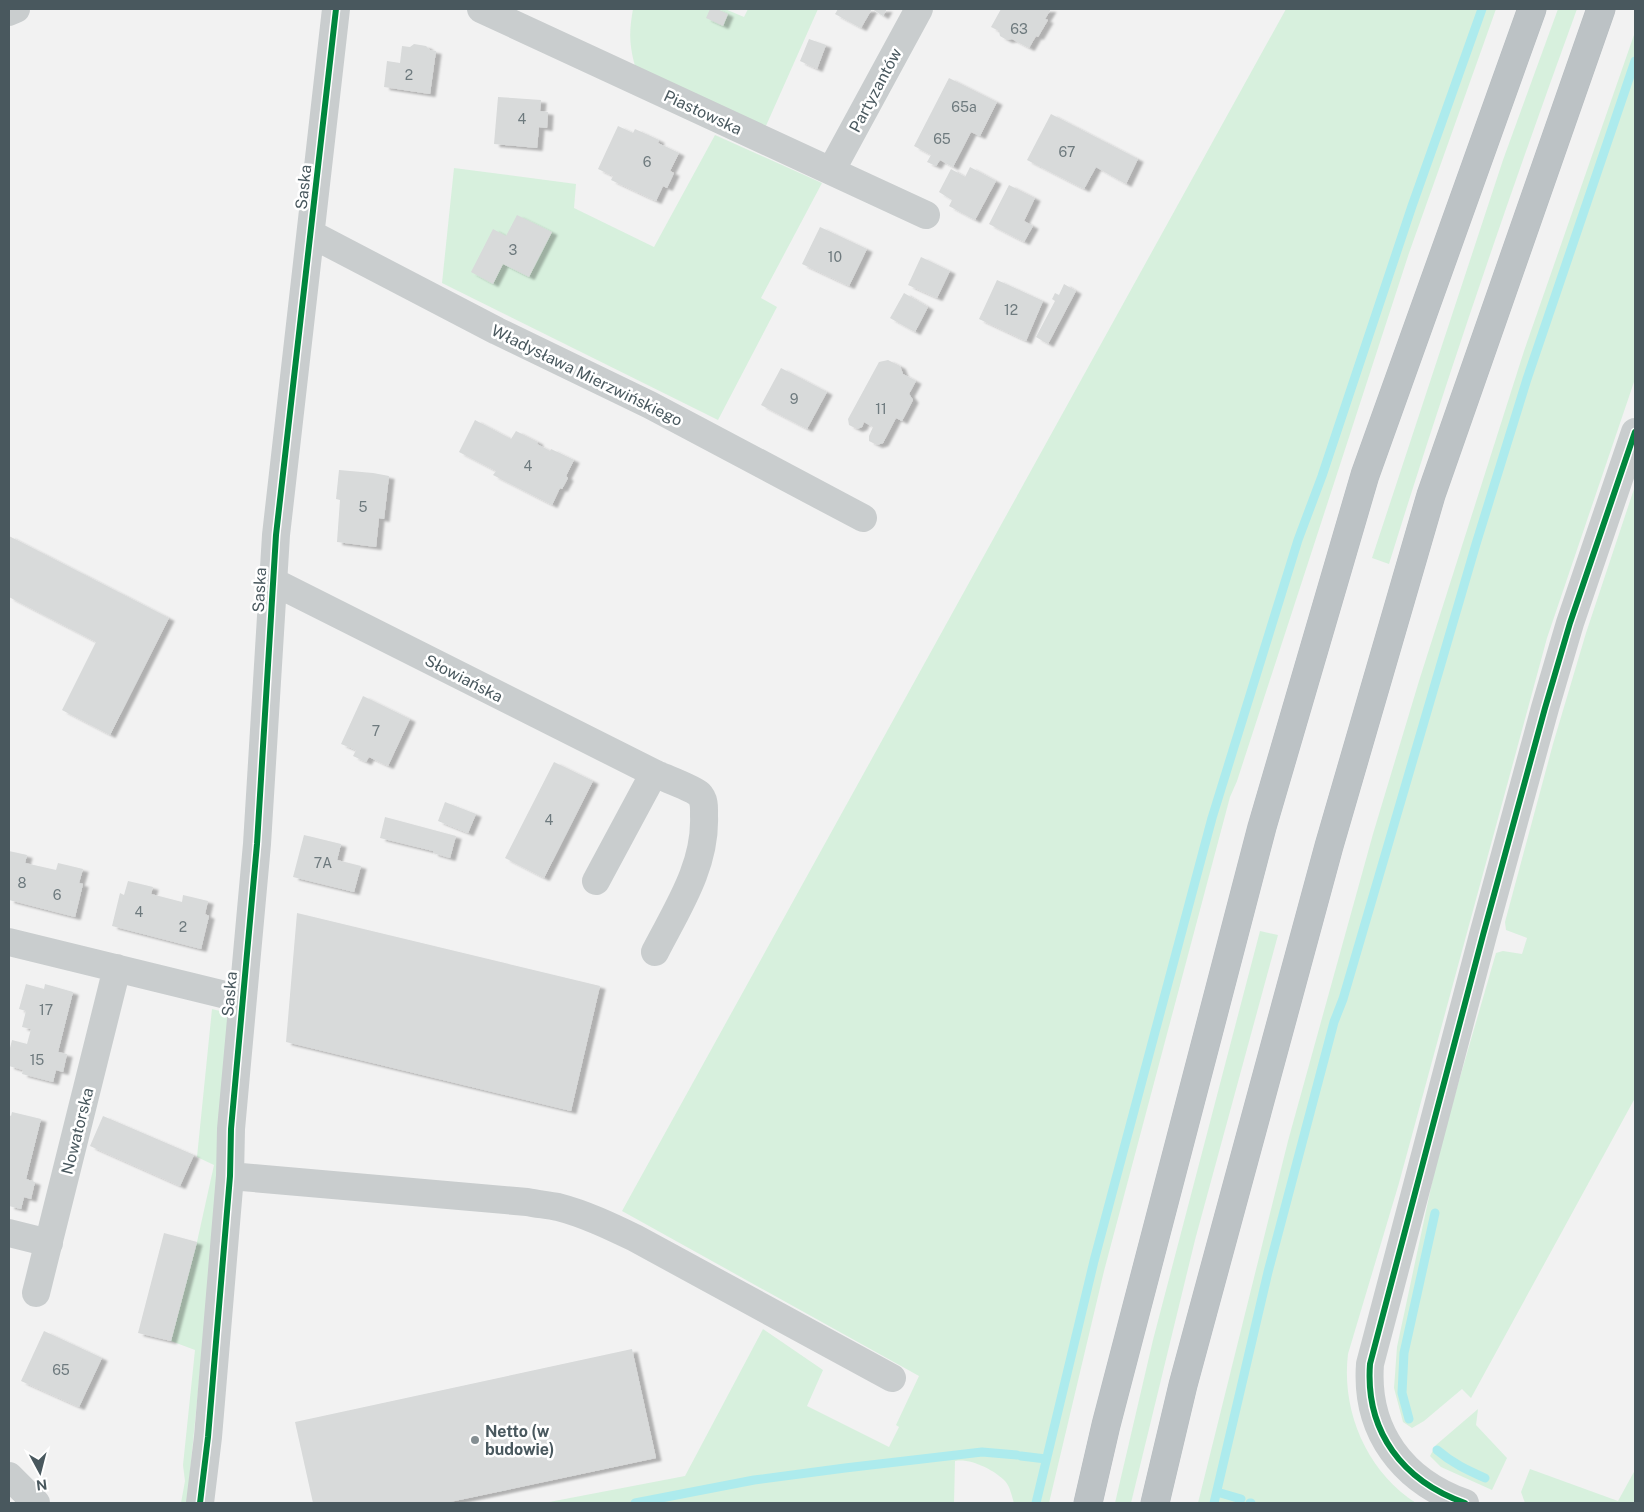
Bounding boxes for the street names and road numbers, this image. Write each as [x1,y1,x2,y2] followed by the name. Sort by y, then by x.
[845,44,906,136] street label: Partyzantów
[661,86,745,139] street label: Piastowska
[292,164,315,210] street label: Saska
[488,321,685,430] street label: Władysława Mierzwińskiego
[249,567,270,613] street label: Saska
[422,651,506,706] street label: Słowiańska
[218,971,241,1017] street label: Saska
[58,1086,97,1176] street label: Nowatorska

